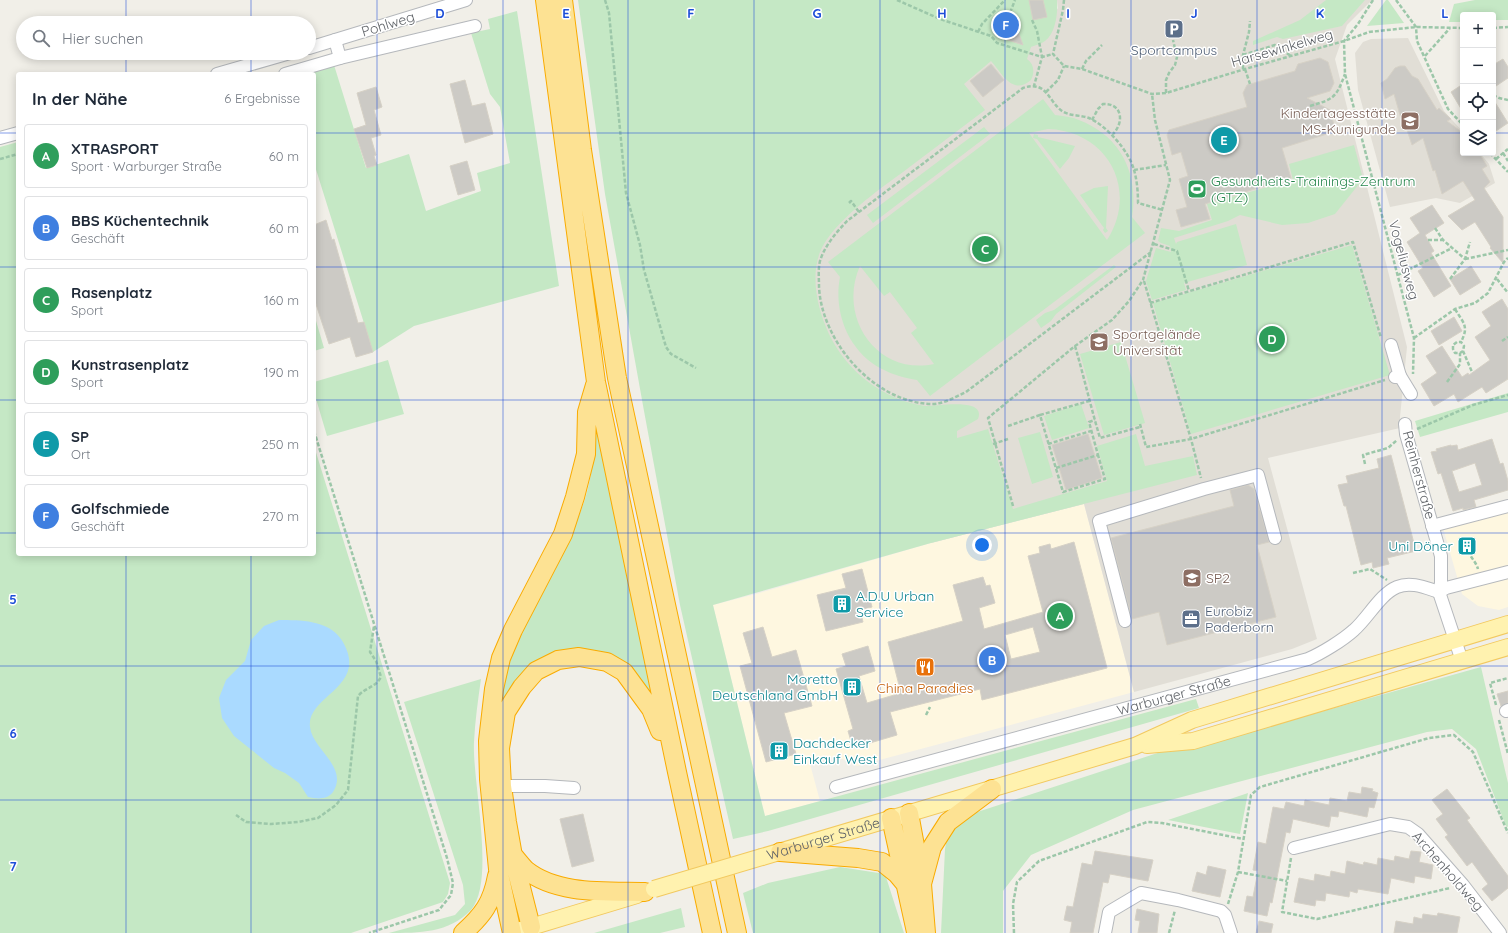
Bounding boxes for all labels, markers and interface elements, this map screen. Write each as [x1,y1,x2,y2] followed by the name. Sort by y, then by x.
[435,5,445,21] text: D
[562,5,570,21] text: E
[687,5,695,21] text: F
[812,5,822,21] text: G
[937,5,947,21] text: H
[1066,5,1070,21] text: I
[1190,5,1198,21] text: J
[1316,5,1325,21] text: K
[1441,5,1449,21] text: L
[359,7,417,41] street label: Pohlweg
[993,10,1019,40] pin: F
[1460,12,1496,156] map controls
[1460,12,1496,48] button: +
[16,16,316,60] search box
[1163,18,1185,40] parking icon: Sportcampus
[1229,25,1335,71] street label: Harsewinkelweg
[30,27,52,49] icon: search
[62,29,143,48] text: Hier suchen
[1131,41,1217,59] place label: Sportcampus
[1460,48,1496,84] button: −
[1460,84,1496,120] button: locate
[32,88,128,109] text: In der Nähe
[224,90,300,106] text: 6 Ergebnisse
[1280,104,1396,138] place label: Kindertagesstätte MS-Kunigunde
[1399,110,1421,132] school or university icon: Kindertagesstätte MS-Kunigunde
[1460,120,1496,156] button: layers
[1211,125,1237,155] pin: E
[71,139,159,158] text: XTRASPORT
[42,148,50,164] text: A
[269,148,299,164] text: 60 m
[71,158,222,174] text: Sport · Warburger Straße
[1211,172,1416,206] place label: Gesundheits-Trainings-Zentrum (GTZ)
[1186,178,1208,200] sports icon: Gesundheits-Trainings-Zentrum (GTZ)
[71,211,209,230] text: BBS Küchentechnik
[1385,218,1423,302] street label: Vogeliusweg
[42,220,50,236] text: B
[269,220,299,236] text: 60 m
[71,230,125,246] text: Geschäft
[972,234,998,264] pin: C
[71,283,152,302] text: Rasenplatz
[42,292,50,308] text: C
[264,292,299,308] text: 160 m
[71,302,103,318] text: Sport
[1259,324,1285,354] pin: D
[1113,325,1201,359] place label: Sportgelände Universität
[1088,331,1110,353] school or university icon: Sportgelände Universität
[71,355,189,374] text: Kunstrasenplatz
[41,364,51,380] text: D
[264,364,299,380] text: 190 m
[71,374,103,390] text: Sport
[71,427,89,446] text: SP
[1399,429,1439,521] street label: Reinherstraße
[42,436,50,452] text: E
[262,436,299,452] text: 250 m
[71,446,90,462] text: Ort
[71,499,170,518] text: Golfschmiede
[42,508,50,524] text: F
[262,508,299,524] text: 270 m
[71,518,125,534] text: Geschäft
[972,535,992,555] your location
[1456,535,1478,557] building icon: Uni Döner
[1388,537,1454,555] place label: Uni Döner
[1181,567,1203,589] school or university icon: SP2
[1206,569,1230,587] place label: SP2
[856,587,934,621] place label: A.D.U Urban Service
[9,591,17,607] text: 5
[831,593,853,615] building icon: A.D.U Urban Service
[1047,601,1073,631] pin: A
[1205,602,1274,636] place label: Eurobiz Paderborn
[1180,608,1202,630] office icon: Eurobiz Paderborn
[979,645,1005,675] pin: B
[914,656,936,678] restaurant icon: China Paradies
[712,670,838,704] place label: Moretto Deutschland GmbH
[1115,671,1233,719] street label: Warburger Straße
[841,676,863,698] building icon: Moretto Deutschland GmbH
[877,679,973,697] place label: China Paradies
[9,725,17,741] text: 6
[793,734,877,768] place label: Dachdecker Einkauf West
[768,740,790,762] building icon: Dachdecker Einkauf West
[765,813,882,864] street label: Warburger Straße
[1408,827,1488,915] street label: Archenholdweg
[9,858,17,874] text: 7

